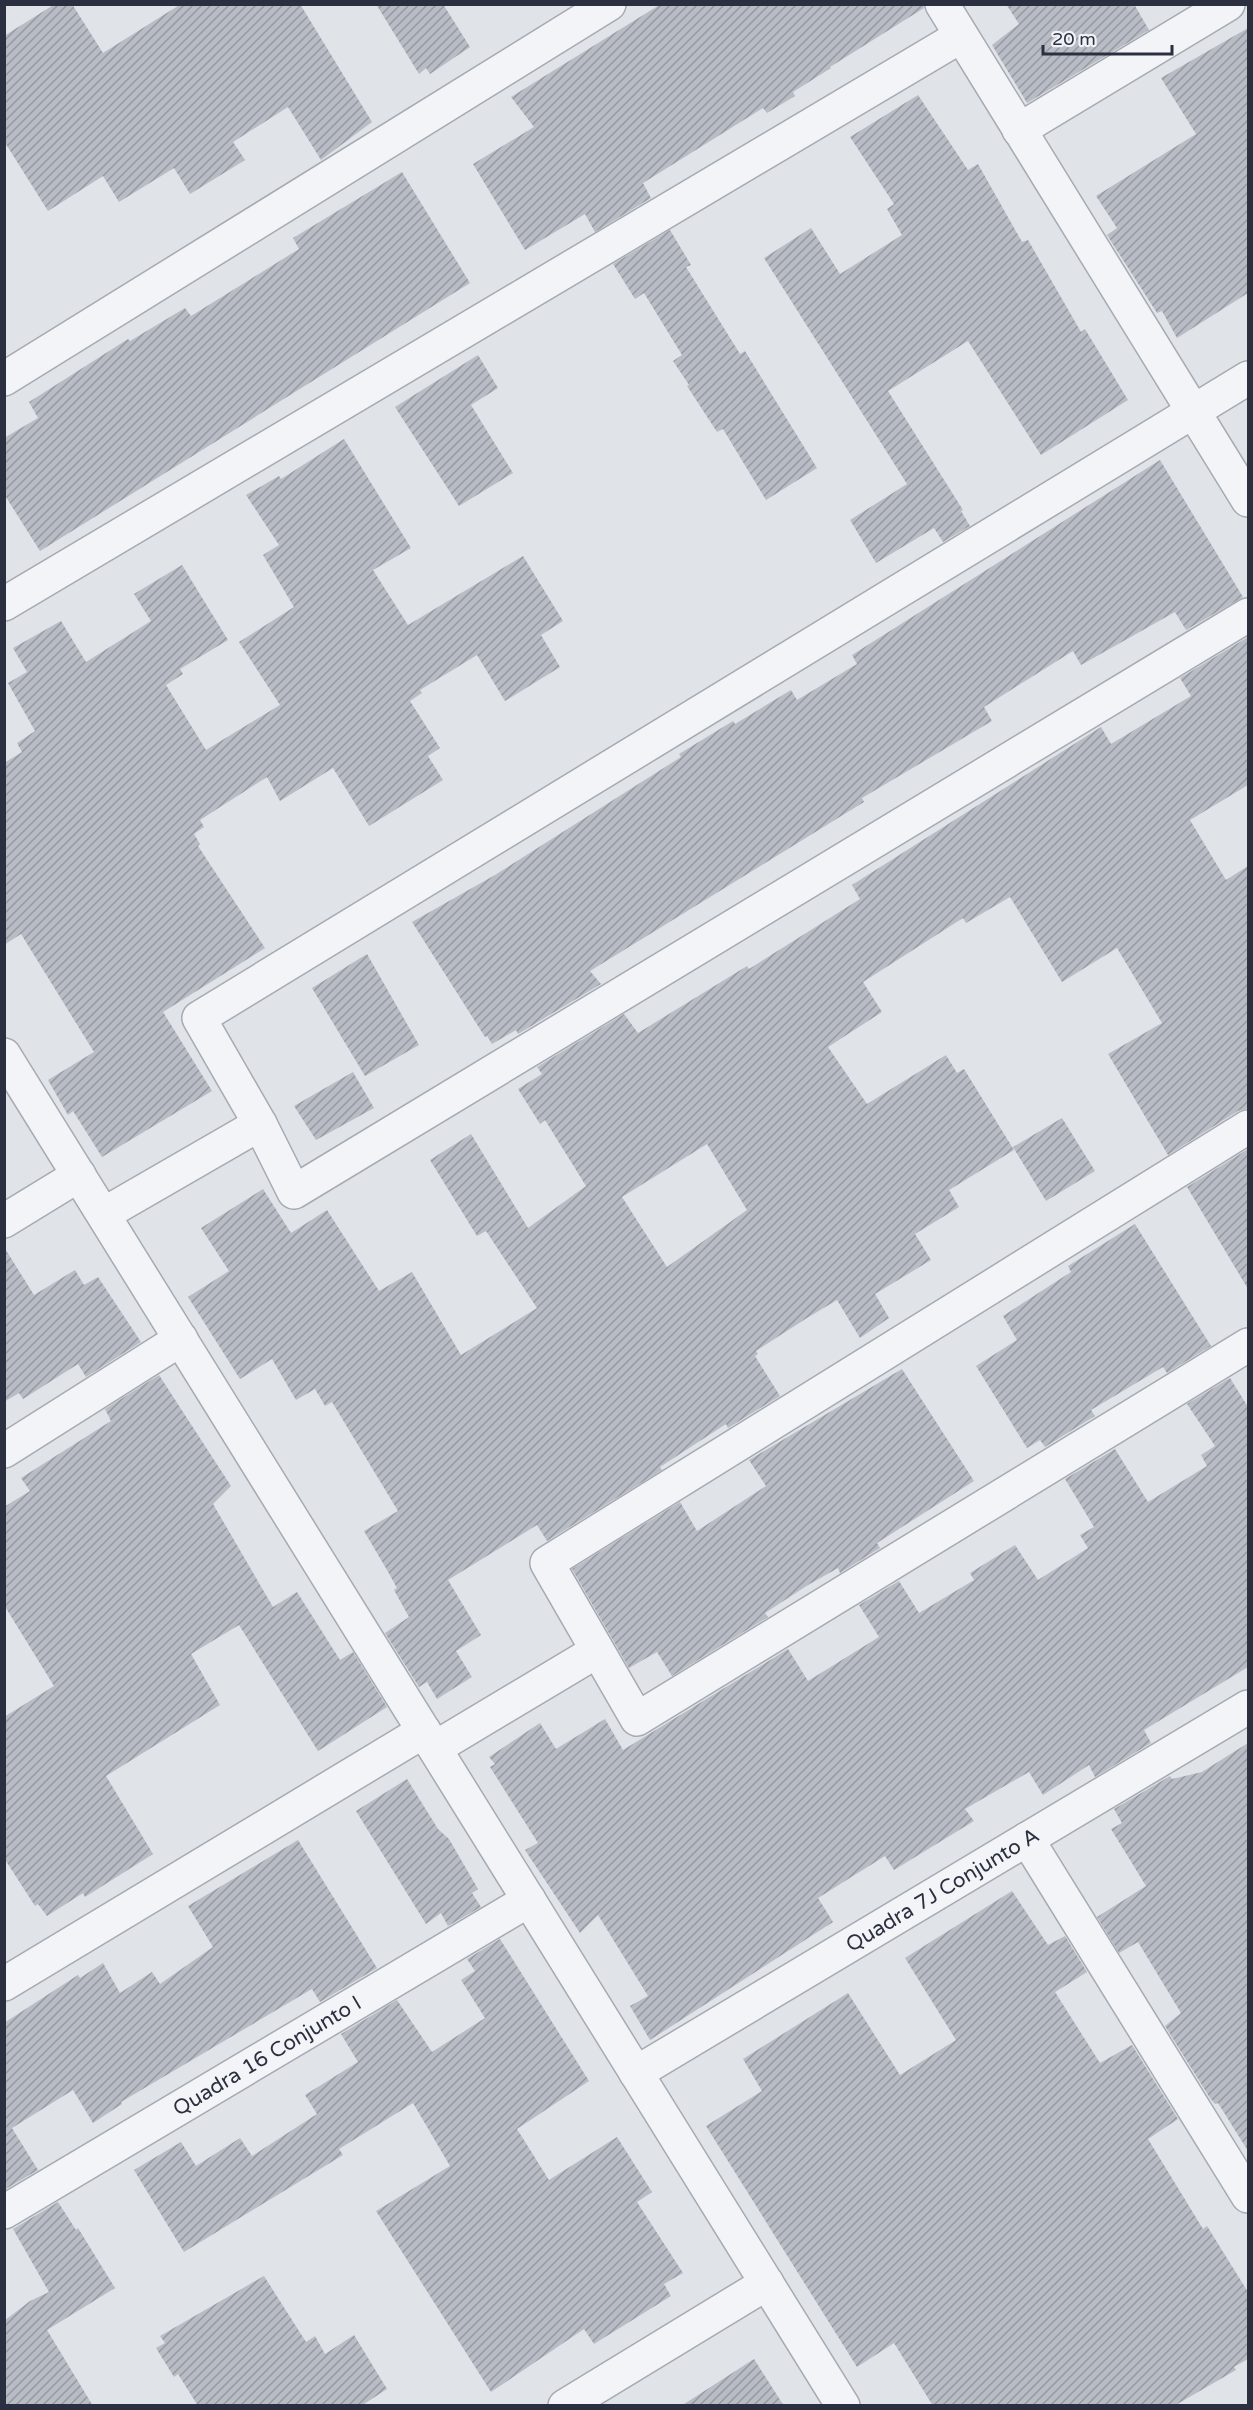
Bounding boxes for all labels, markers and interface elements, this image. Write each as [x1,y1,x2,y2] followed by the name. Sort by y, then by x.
[1043,18,1172,56] scale bar
[1052,28,1096,50] text: 20 m
[841,1823,1044,1958] street label: Quadra 7J Conjunto A
[169,1991,366,2122] street label: Quadra 16 Conjunto I

